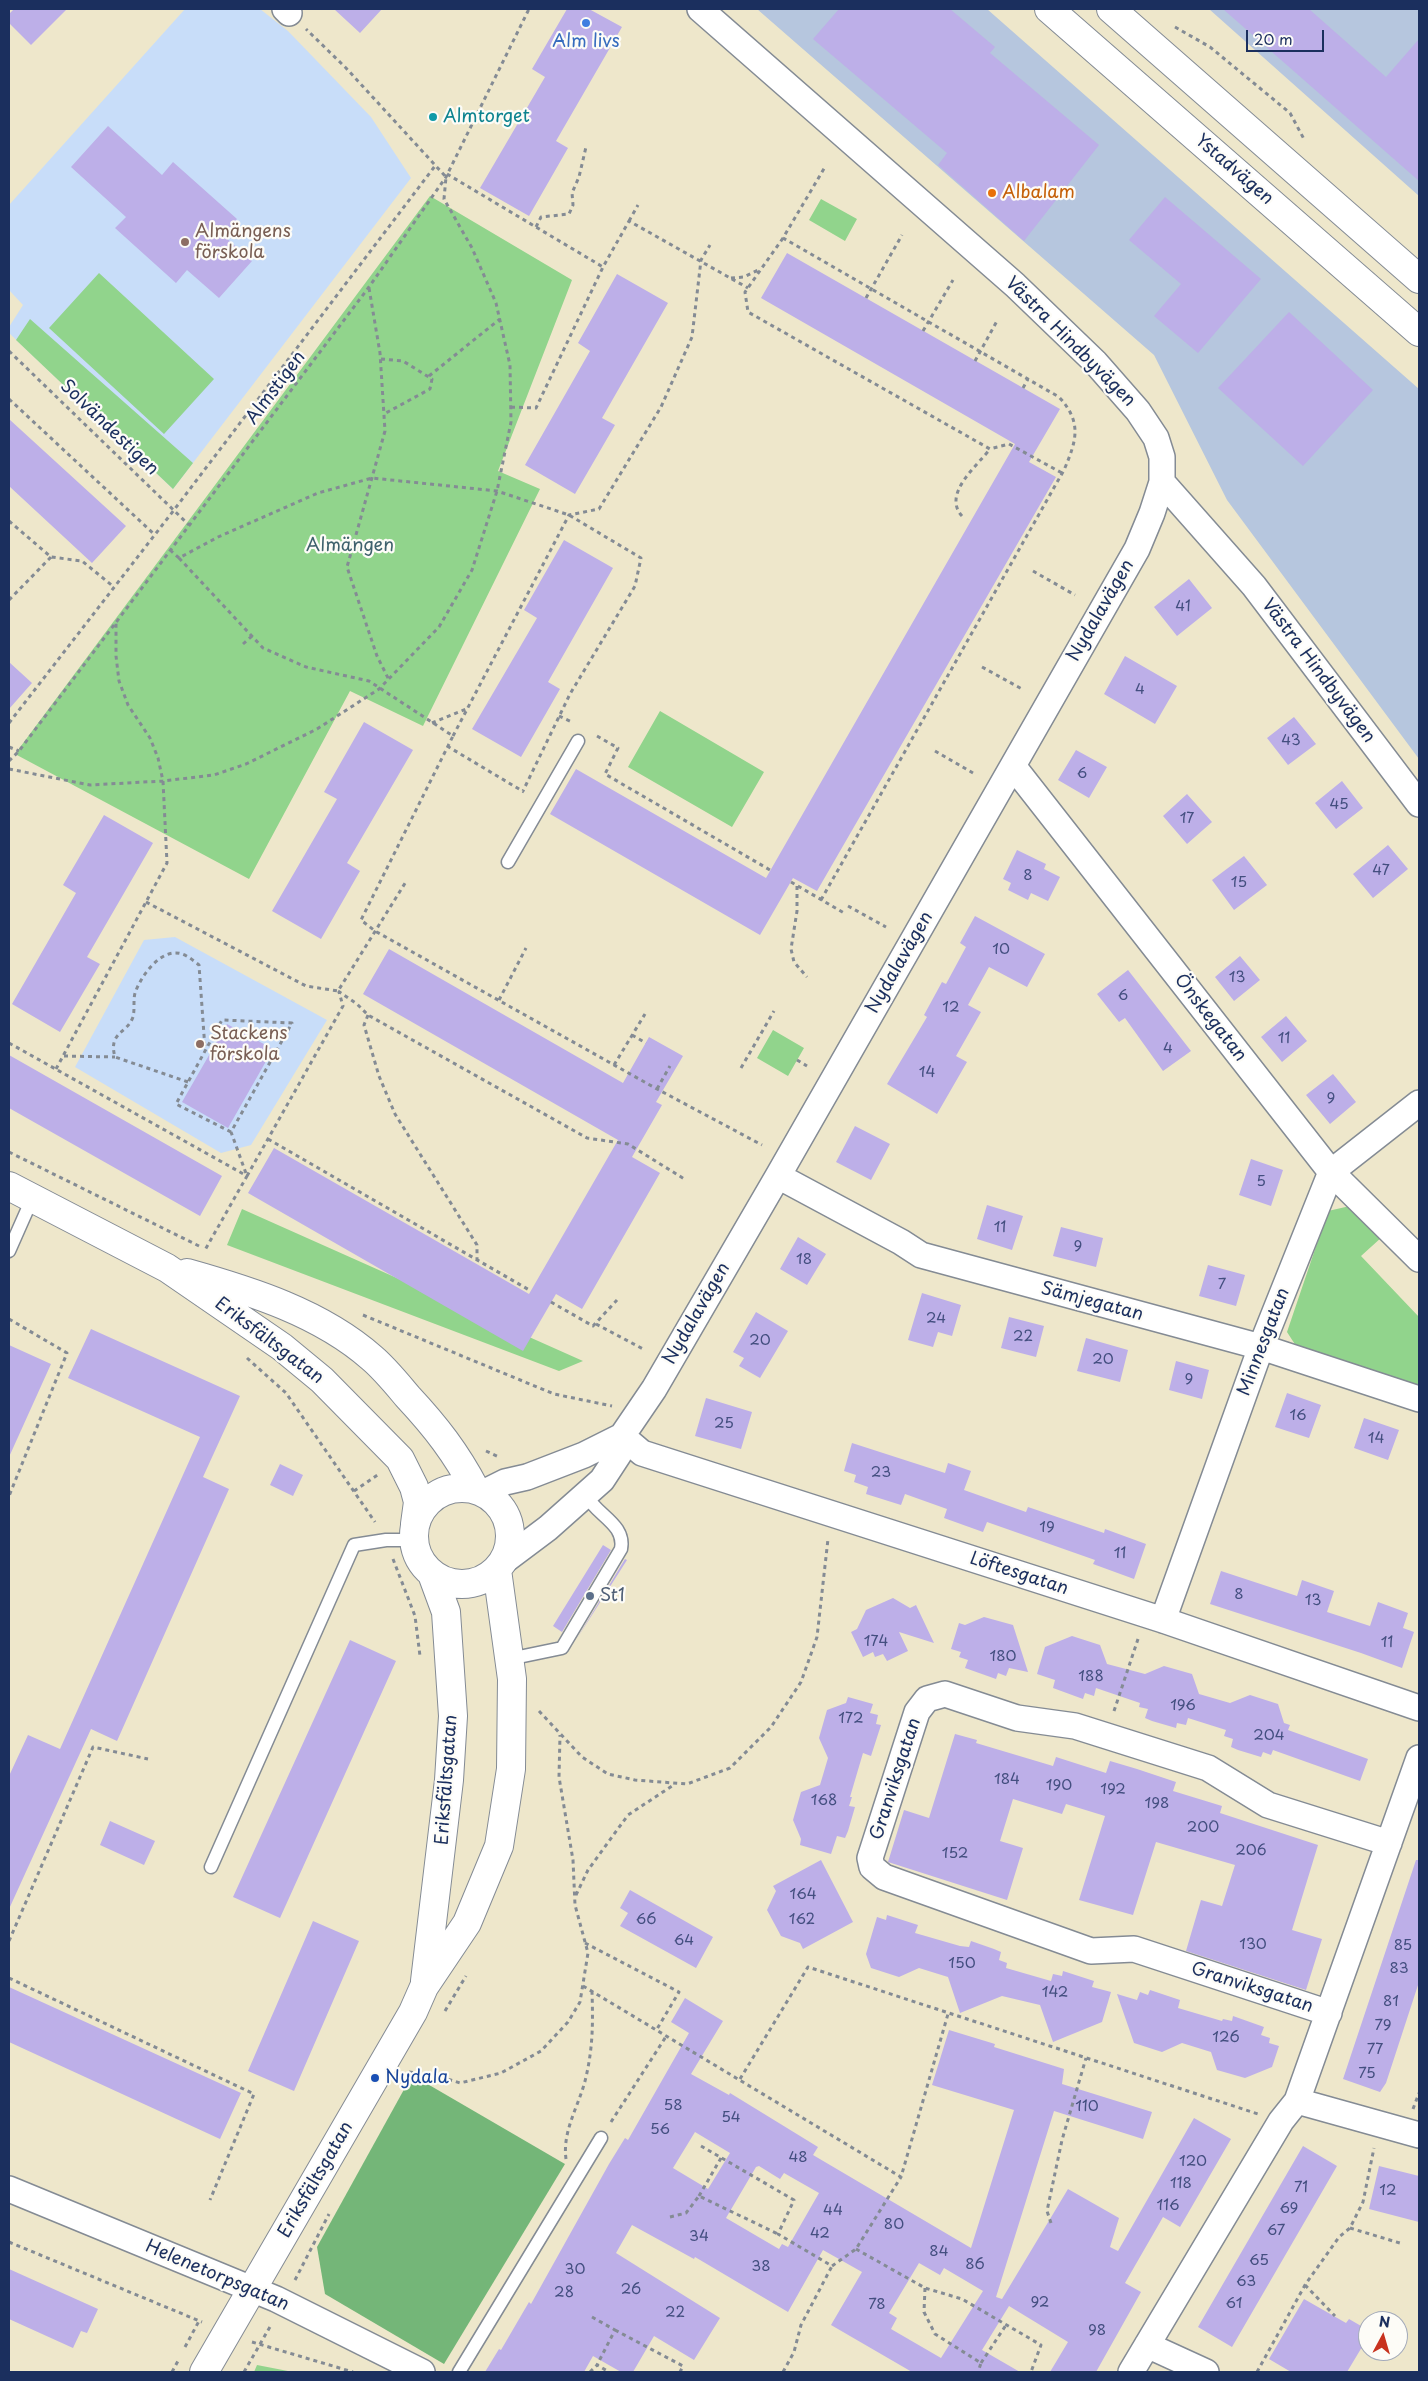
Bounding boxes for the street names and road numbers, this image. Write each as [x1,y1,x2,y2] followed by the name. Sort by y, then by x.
[1191,130,1277,210] street label: Ystadvägen
[1001,273,1139,411] street label: Västra Hindbyvägen
[242,347,310,429] street label: Almstigen
[55,376,163,480] street label: Solvändestigen
[1063,556,1139,666] street label: Nydalavägen
[1257,595,1379,747] street label: Västra Hindbyvägen
[862,908,938,1018] street label: Nydalavägen
[1169,970,1251,1066] street label: Önskegatan
[659,1259,735,1369] street label: Nydalavägen
[1039,1278,1145,1326] street label: Sämjegatan
[1234,1285,1294,1399] street label: Minnesgatan
[210,1293,328,1389] street label: Eriksfältsgatan
[967,1548,1071,1600] street label: Löftesgatan
[432,1714,462,1846] street label: Eriksfältsgatan
[866,1715,926,1843] street label: Granviksgatan
[1188,1958,1316,2018] street label: Granviksgatan
[274,2118,358,2242] street label: Eriksfältsgatan
[142,2236,292,2316] street label: Helenetorpsgatan

